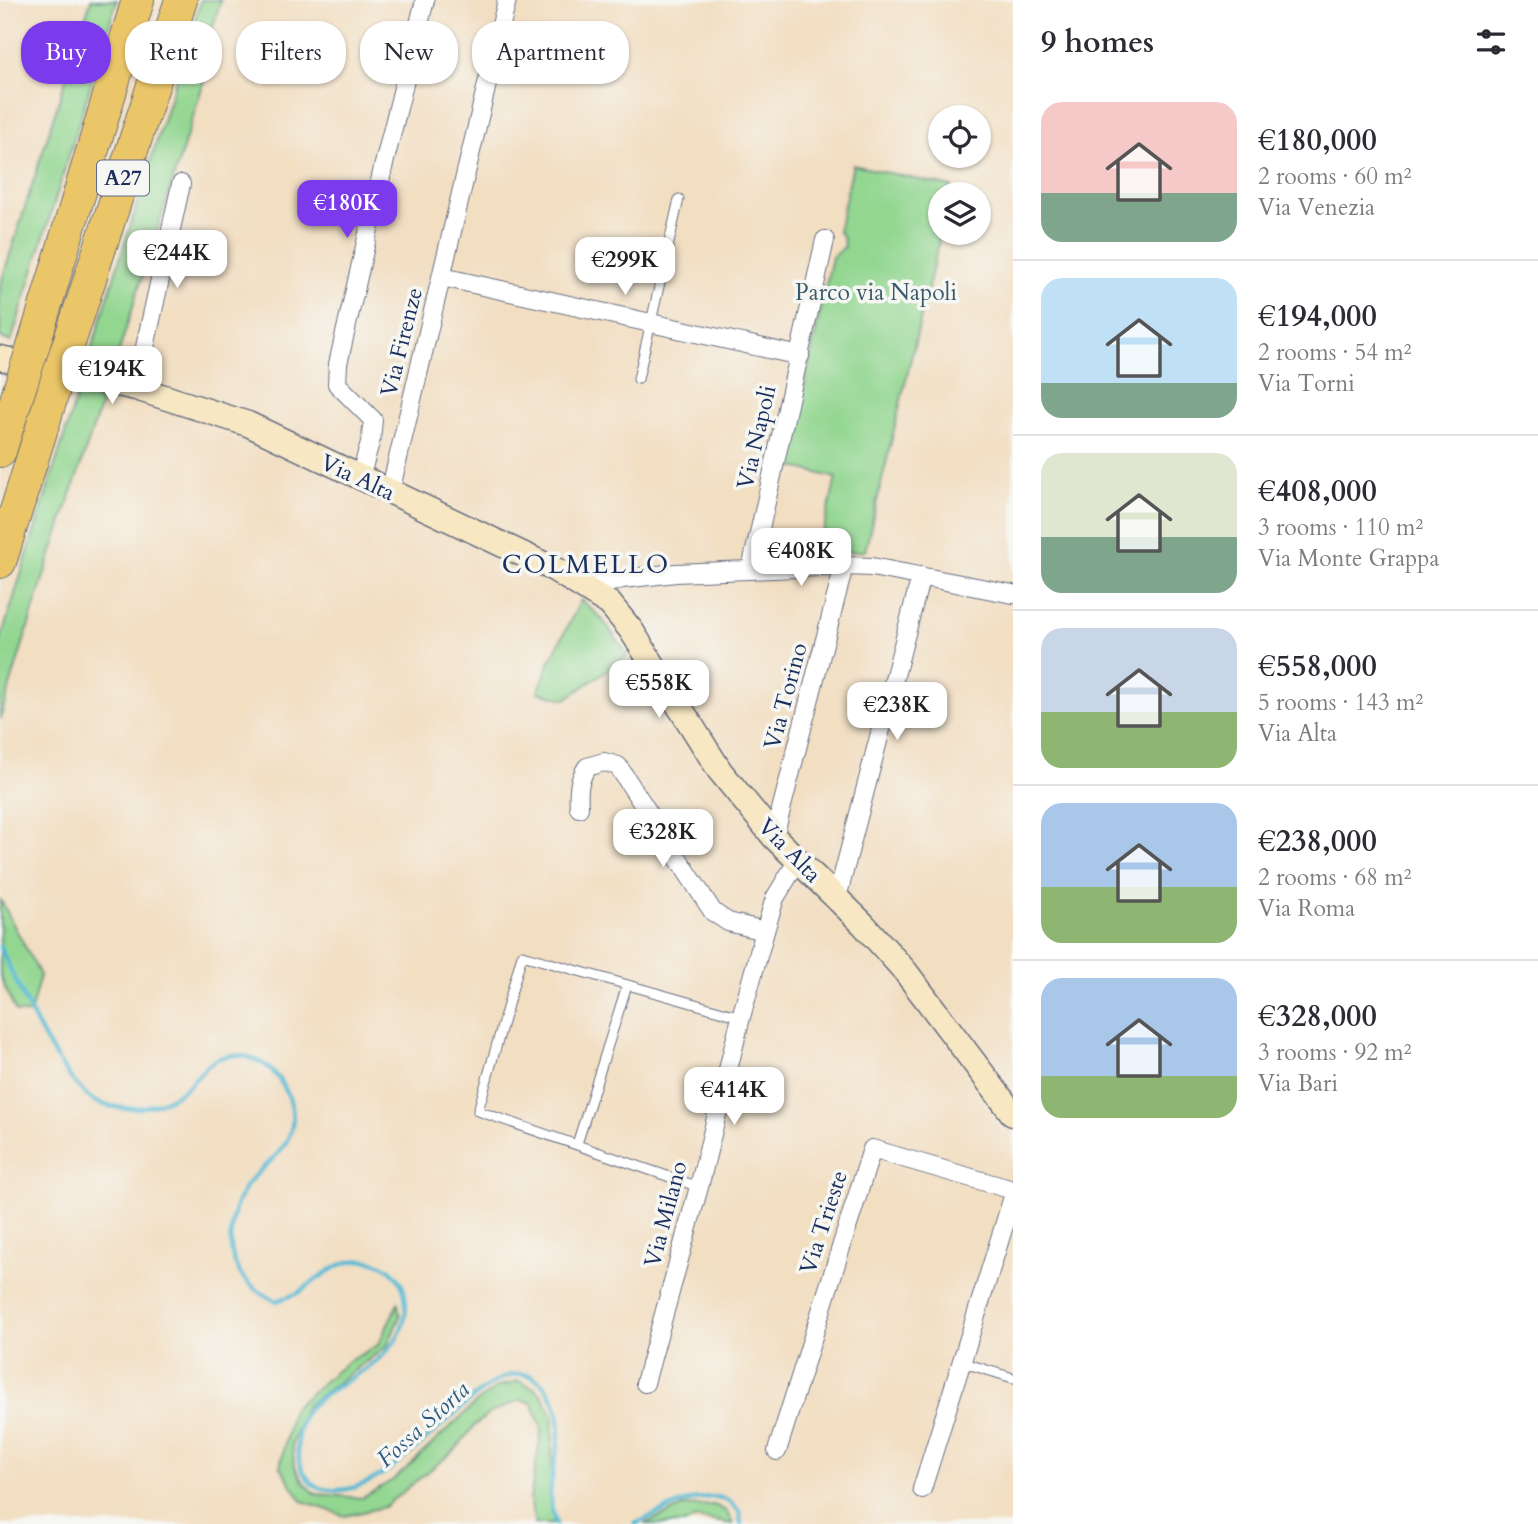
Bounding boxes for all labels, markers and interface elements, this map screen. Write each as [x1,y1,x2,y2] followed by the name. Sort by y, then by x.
[21,21,111,84] chip: Buy
[125,21,222,84] chip: Rent
[236,21,346,84] chip: Filters
[360,21,458,84] chip: New
[472,21,629,84] chip: Apartment
[1041,22,1154,63] text: 9 homes
[1472,23,1510,61] icon: filters
[928,105,991,245] map controls
[928,105,991,168] button: locate
[1258,120,1377,161] text: €180,000
[1097,130,1181,214] icon: home
[97,160,149,196] road number: A27
[1258,161,1411,192] text: 2 rooms · 60 m²
[298,180,396,240] pin: €180K
[928,182,991,245] button: layers
[313,187,381,218] text: €180K
[1258,192,1375,223] text: Via Venezia
[128,230,226,290] pin: €244K
[143,237,211,268] text: €244K
[576,238,674,297] pin: €299K
[591,244,659,275] text: €299K
[795,277,957,308] park label: Parco via Napoli
[373,284,430,400] street label: Via Firenze
[1258,296,1377,337] text: €194,000
[1097,306,1181,390] icon: home
[1258,337,1411,368] text: 2 rooms · 54 m²
[63,346,161,406] pin: €194K
[78,353,146,384] text: €194K
[1258,368,1355,399] text: Via Torni
[729,382,784,492] street label: Via Napoli
[315,447,400,508] street label: Via Alta
[1258,471,1377,512] text: €408,000
[1097,481,1181,565] icon: home
[1258,512,1423,543] text: 3 rooms · 110 m²
[752,528,850,588] pin: €408K
[767,535,835,566] text: €408K
[1258,543,1440,574] text: Via Monte Grappa
[502,547,670,582] district label: COLMELLO
[756,639,815,753] street label: Via Torino
[1258,646,1377,687] text: €558,000
[1097,656,1181,740] icon: home
[610,660,708,720] pin: €558K
[625,667,693,698] text: €558K
[848,682,946,742] pin: €238K
[1258,687,1423,718] text: 5 rooms · 143 m²
[863,689,931,720] text: €238K
[1258,718,1337,749] text: Via Alta
[614,810,712,869] pin: €328K
[751,811,828,890] street label: Via Alta
[629,816,697,847] text: €328K
[1258,821,1377,862] text: €238,000
[1097,831,1181,915] icon: home
[1258,862,1411,893] text: 2 rooms · 68 m²
[1258,893,1355,924] text: Via Roma
[1258,996,1377,1037] text: €328,000
[1097,1006,1181,1090] icon: home
[1258,1037,1411,1068] text: 3 rooms · 92 m²
[685,1068,783,1127] pin: €414K
[1258,1068,1338,1099] text: Via Bari
[700,1074,768,1105] text: €414K
[636,1158,695,1271] street label: Via Milano
[792,1166,855,1278] street label: Via Trieste
[370,1374,477,1475] water label: Fossa Storta

